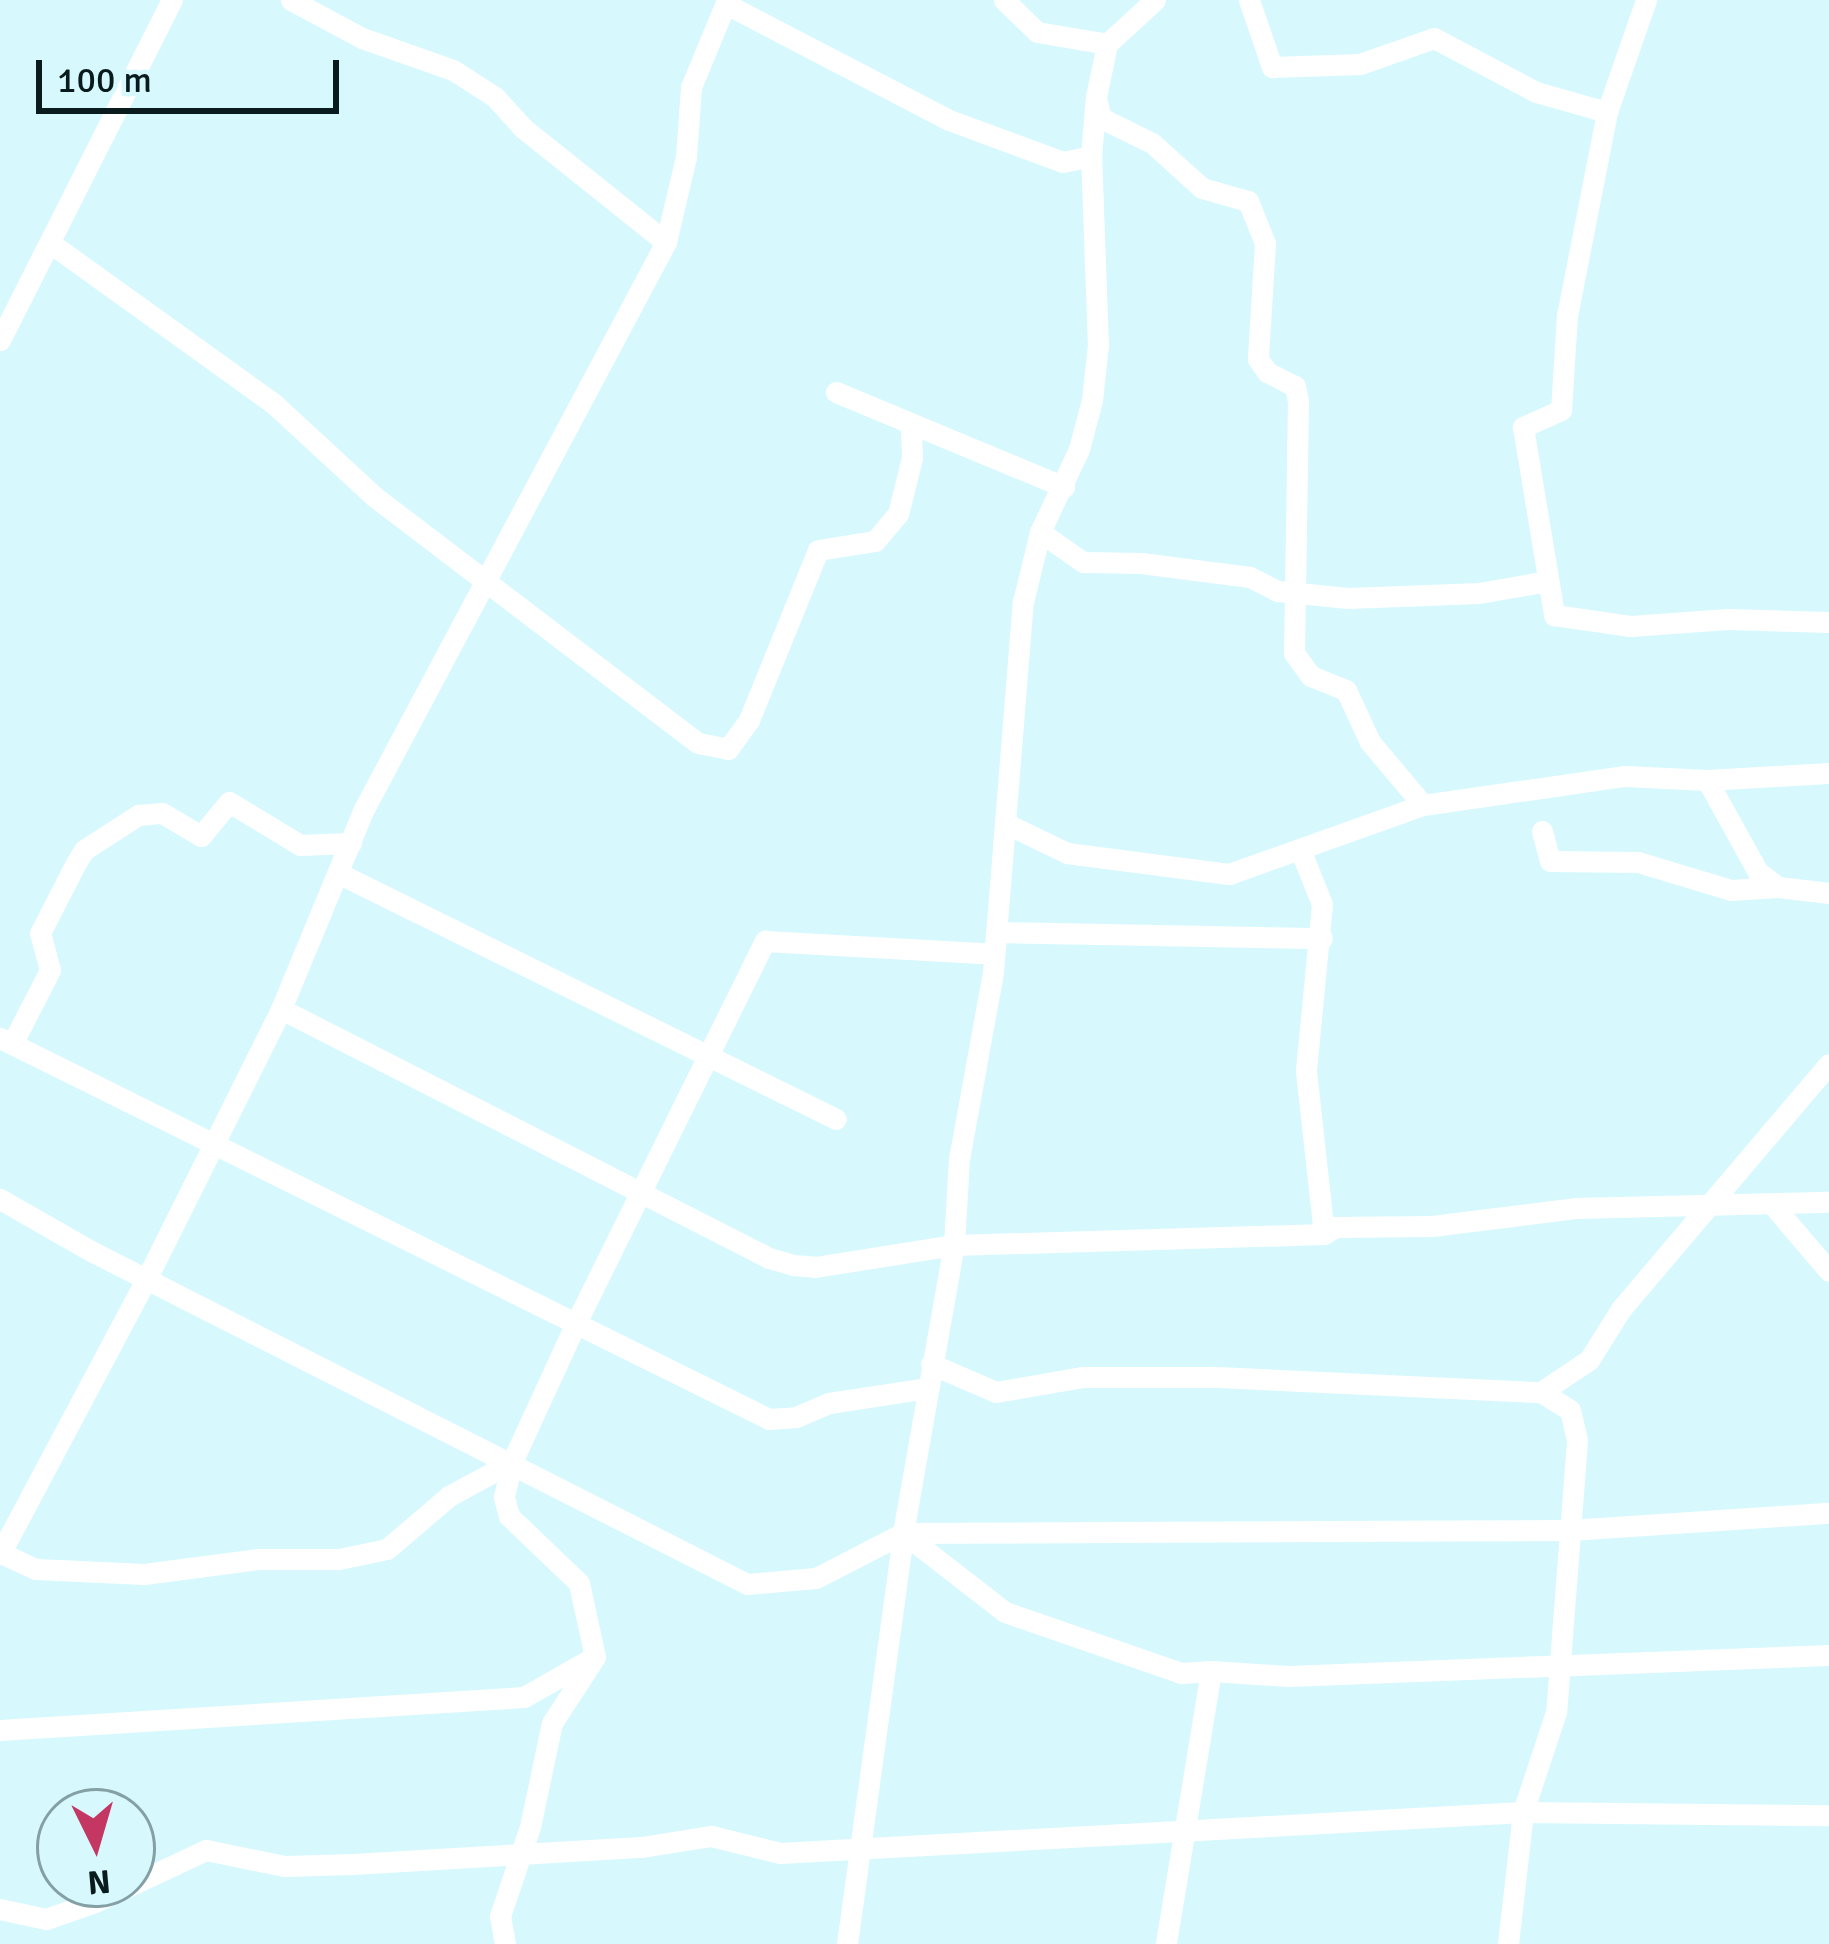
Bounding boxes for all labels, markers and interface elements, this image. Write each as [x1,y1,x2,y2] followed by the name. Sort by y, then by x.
[42,36,345,110] scale bar
[57,58,152,103] text: 100 m
[36,1788,156,1908] north arrow
[86,1860,112,1903] text: N

